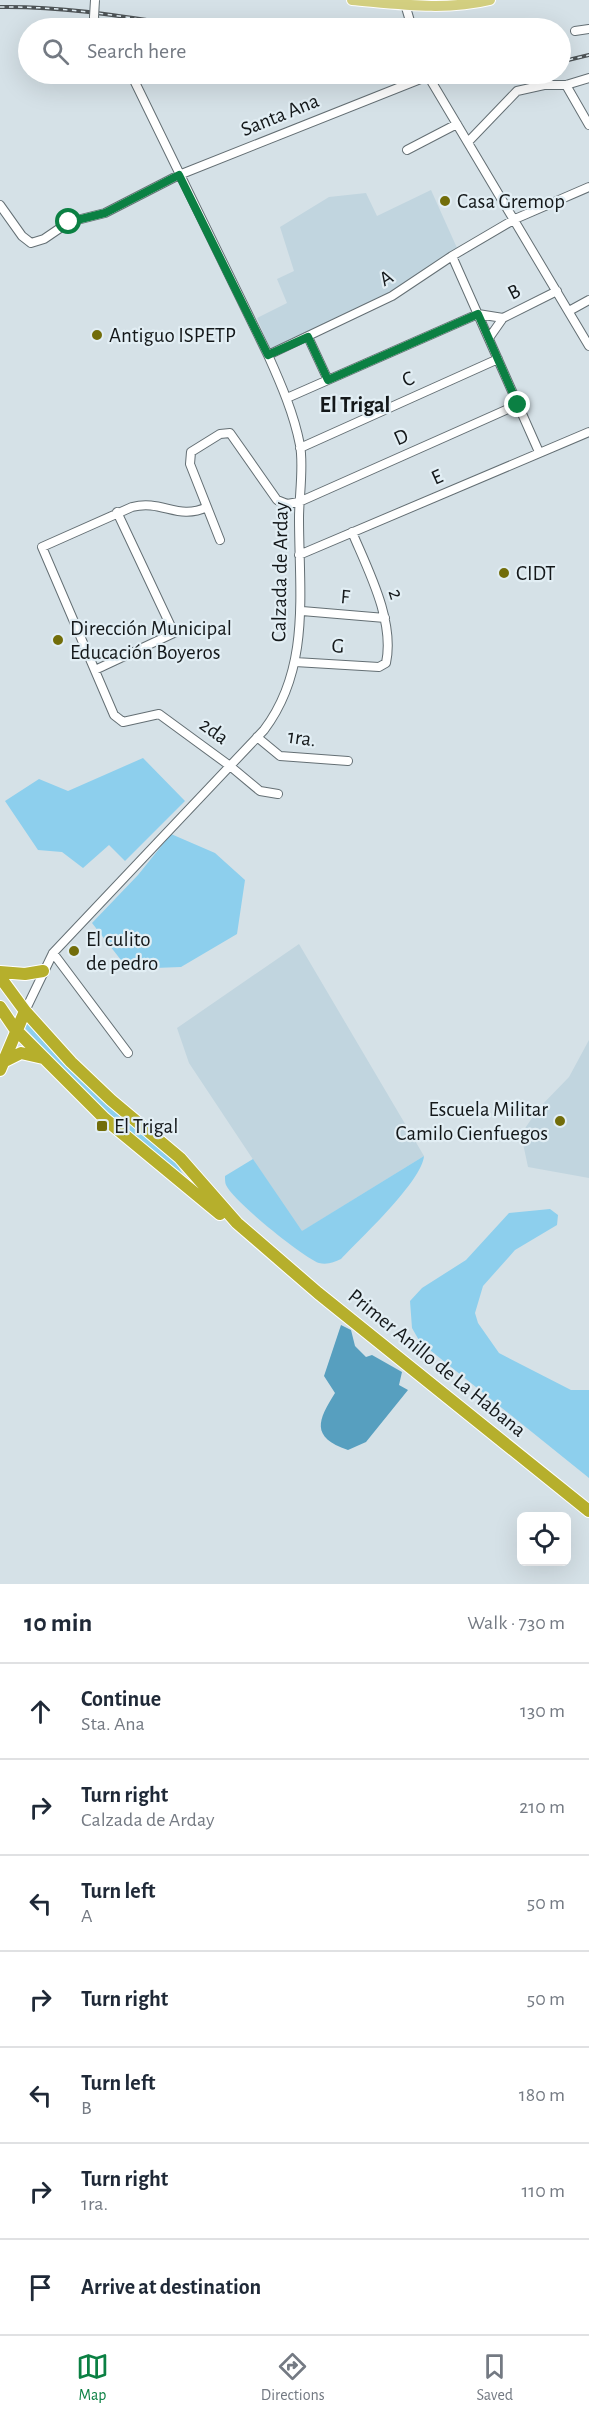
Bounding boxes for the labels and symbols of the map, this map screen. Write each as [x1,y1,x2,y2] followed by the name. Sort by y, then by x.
[238,90,322,140] street label: Santa Ana
[457,191,565,212] place label: Casa Gremop
[438,194,452,208] marker: Casa Gremop
[55,208,81,234] route start
[375,266,397,290] street label: A
[504,280,524,304] street label: B
[109,325,236,346] place label: Antiguo ISPETP
[90,328,104,342] marker: Antiguo ISPETP
[399,367,417,391] street label: C
[504,391,530,417] route end
[320,394,390,416] district label: El Trigal
[391,425,411,449] street label: D
[428,465,446,489] street label: E
[268,502,292,642] street label: Calzada de Arday
[516,563,556,584] place label: CIDT
[497,566,511,580] marker: CIDT
[340,586,351,608] street label: F
[385,586,407,602] street label: 2
[70,618,232,663] place label: Dirección Municipal Educación Boyeros
[51,633,65,647] marker: Dirección Municipal Educación Boyeros
[331,635,345,657] street label: G
[196,714,233,749] street label: 2da
[287,726,317,750] street label: 1ra.
[86,929,158,974] place label: El culito de pedro
[67,944,81,958] marker: El culito de pedro
[396,1099,548,1144] place label: Escuela Militar Camilo Cienfuegos
[553,1114,567,1128] marker: Escuela Militar Camilo Cienfuegos
[114,1116,178,1137] place label: El Trigal
[95,1119,109,1133] marker: El Trigal
[344,1285,530,1441] street label: Primer Anillo de La Habana

